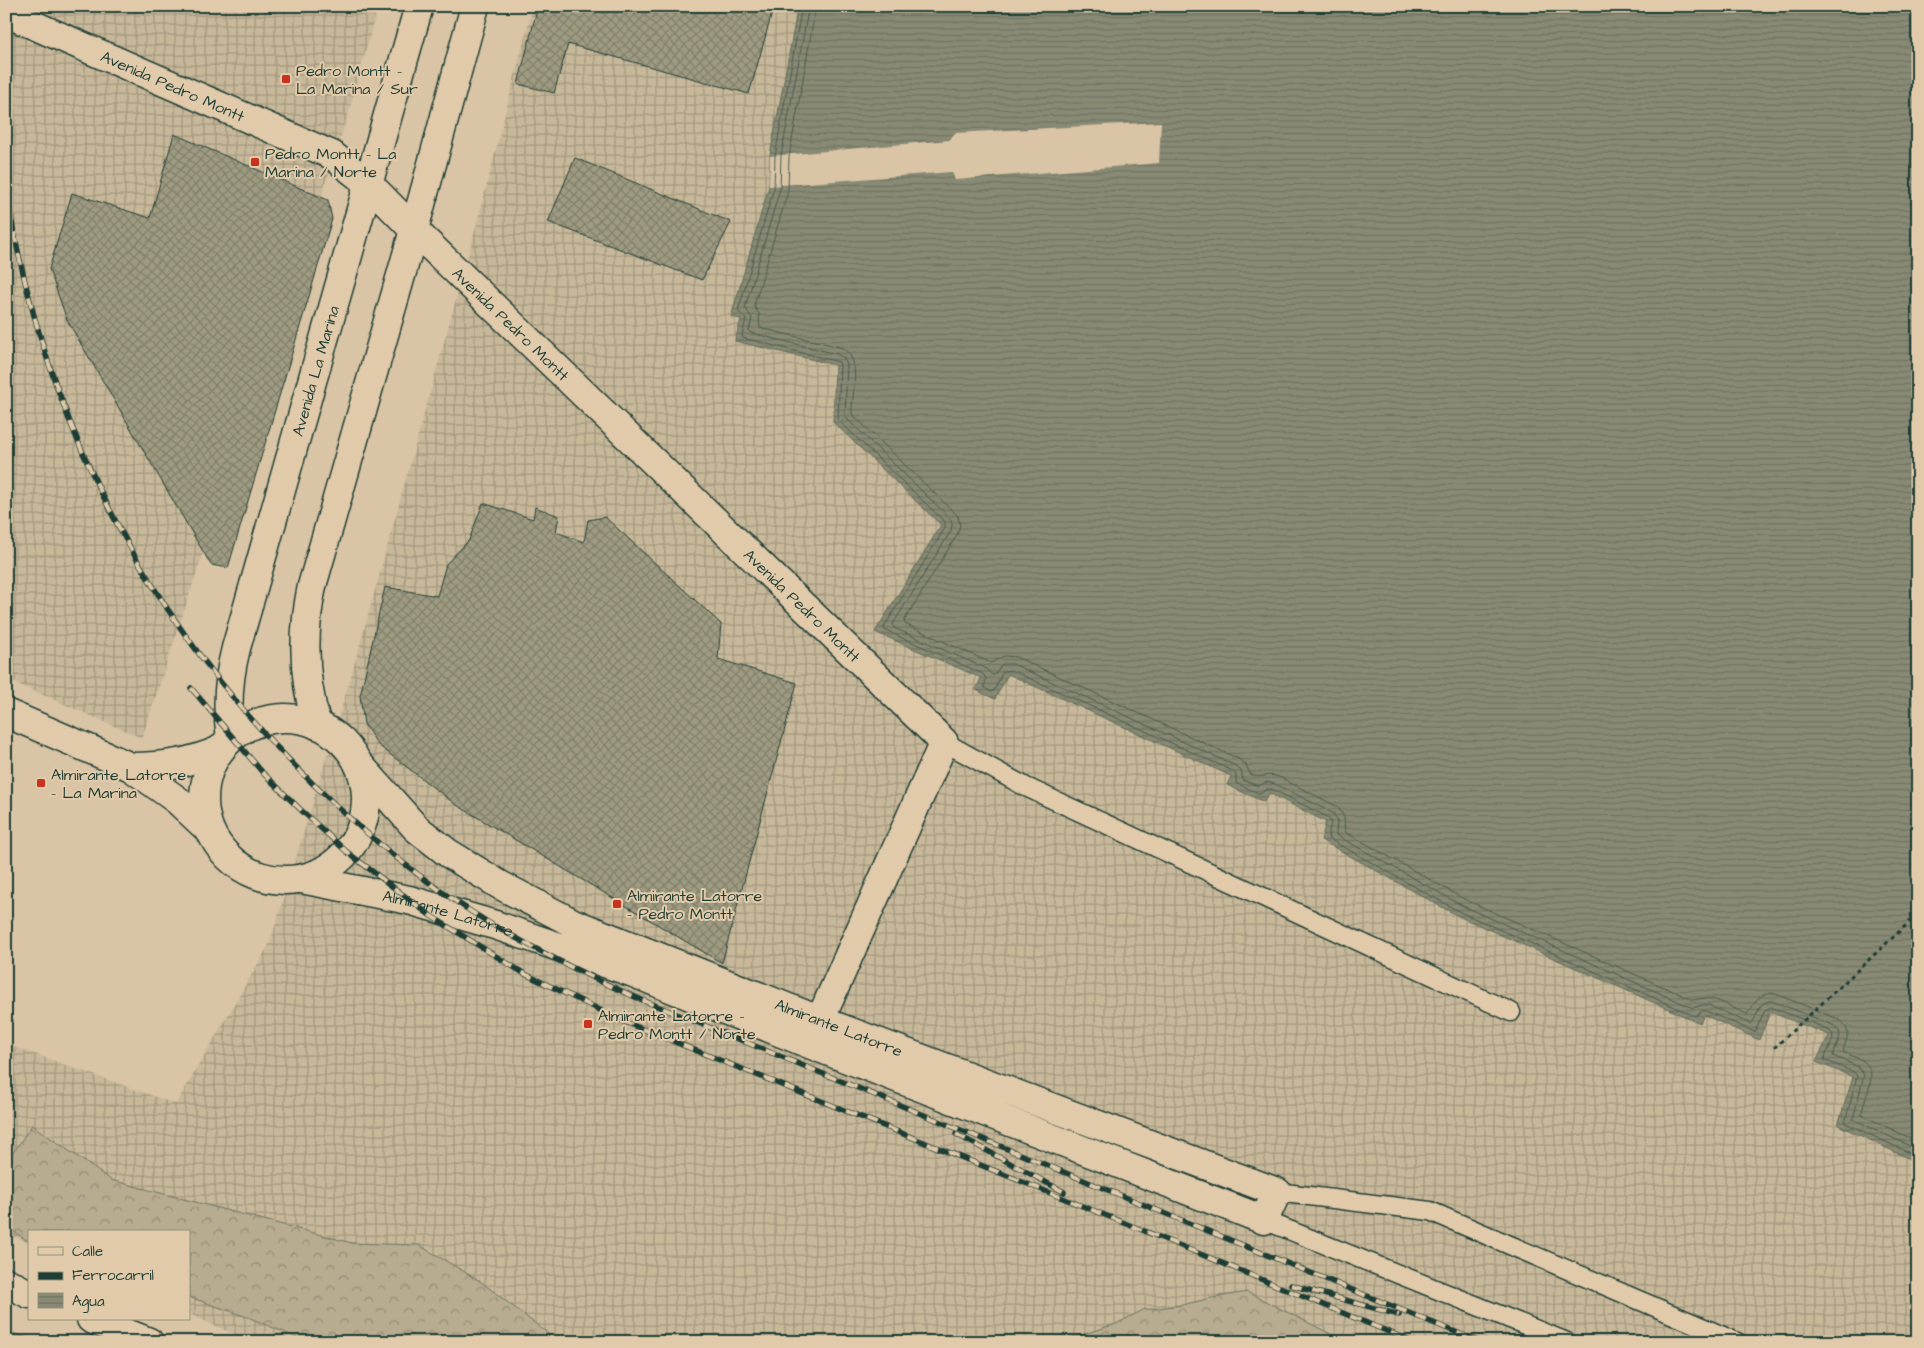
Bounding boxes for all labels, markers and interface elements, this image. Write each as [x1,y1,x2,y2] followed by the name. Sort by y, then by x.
[97,46,248,128] street label: Avenida Pedro Montt
[296,60,418,100] place label: Pedro Montt - La Marina / Sur
[280,73,292,85] marker: Pedro Montt - La Marina / Sur
[265,143,396,183] place label: Pedro Montt - La Marina / Norte
[249,156,261,168] marker: Pedro Montt - La Marina / Norte
[447,263,574,387] street label: Avenida Pedro Montt
[287,303,345,439] street label: Avenida La Marina
[738,544,865,668] street label: Avenida Pedro Montt
[51,764,186,804] place label: Almirante Latorre - La Marina
[35,777,47,789] marker: Almirante Latorre - La Marina
[381,885,517,943] street label: Almirante Latorre
[627,885,762,925] place label: Almirante Latorre - Pedro Montt
[611,898,623,910] marker: Almirante Latorre - Pedro Montt
[772,993,906,1063] street label: Almirante Latorre
[598,1005,756,1045] place label: Almirante Latorre - Pedro Montt / Norte
[582,1018,594,1030] marker: Almirante Latorre - Pedro Montt / Norte
[28,1230,190,1320] legend
[72,1241,103,1262] text: Calle
[72,1265,154,1286] text: Ferrocarril
[72,1291,105,1313] text: Agua

